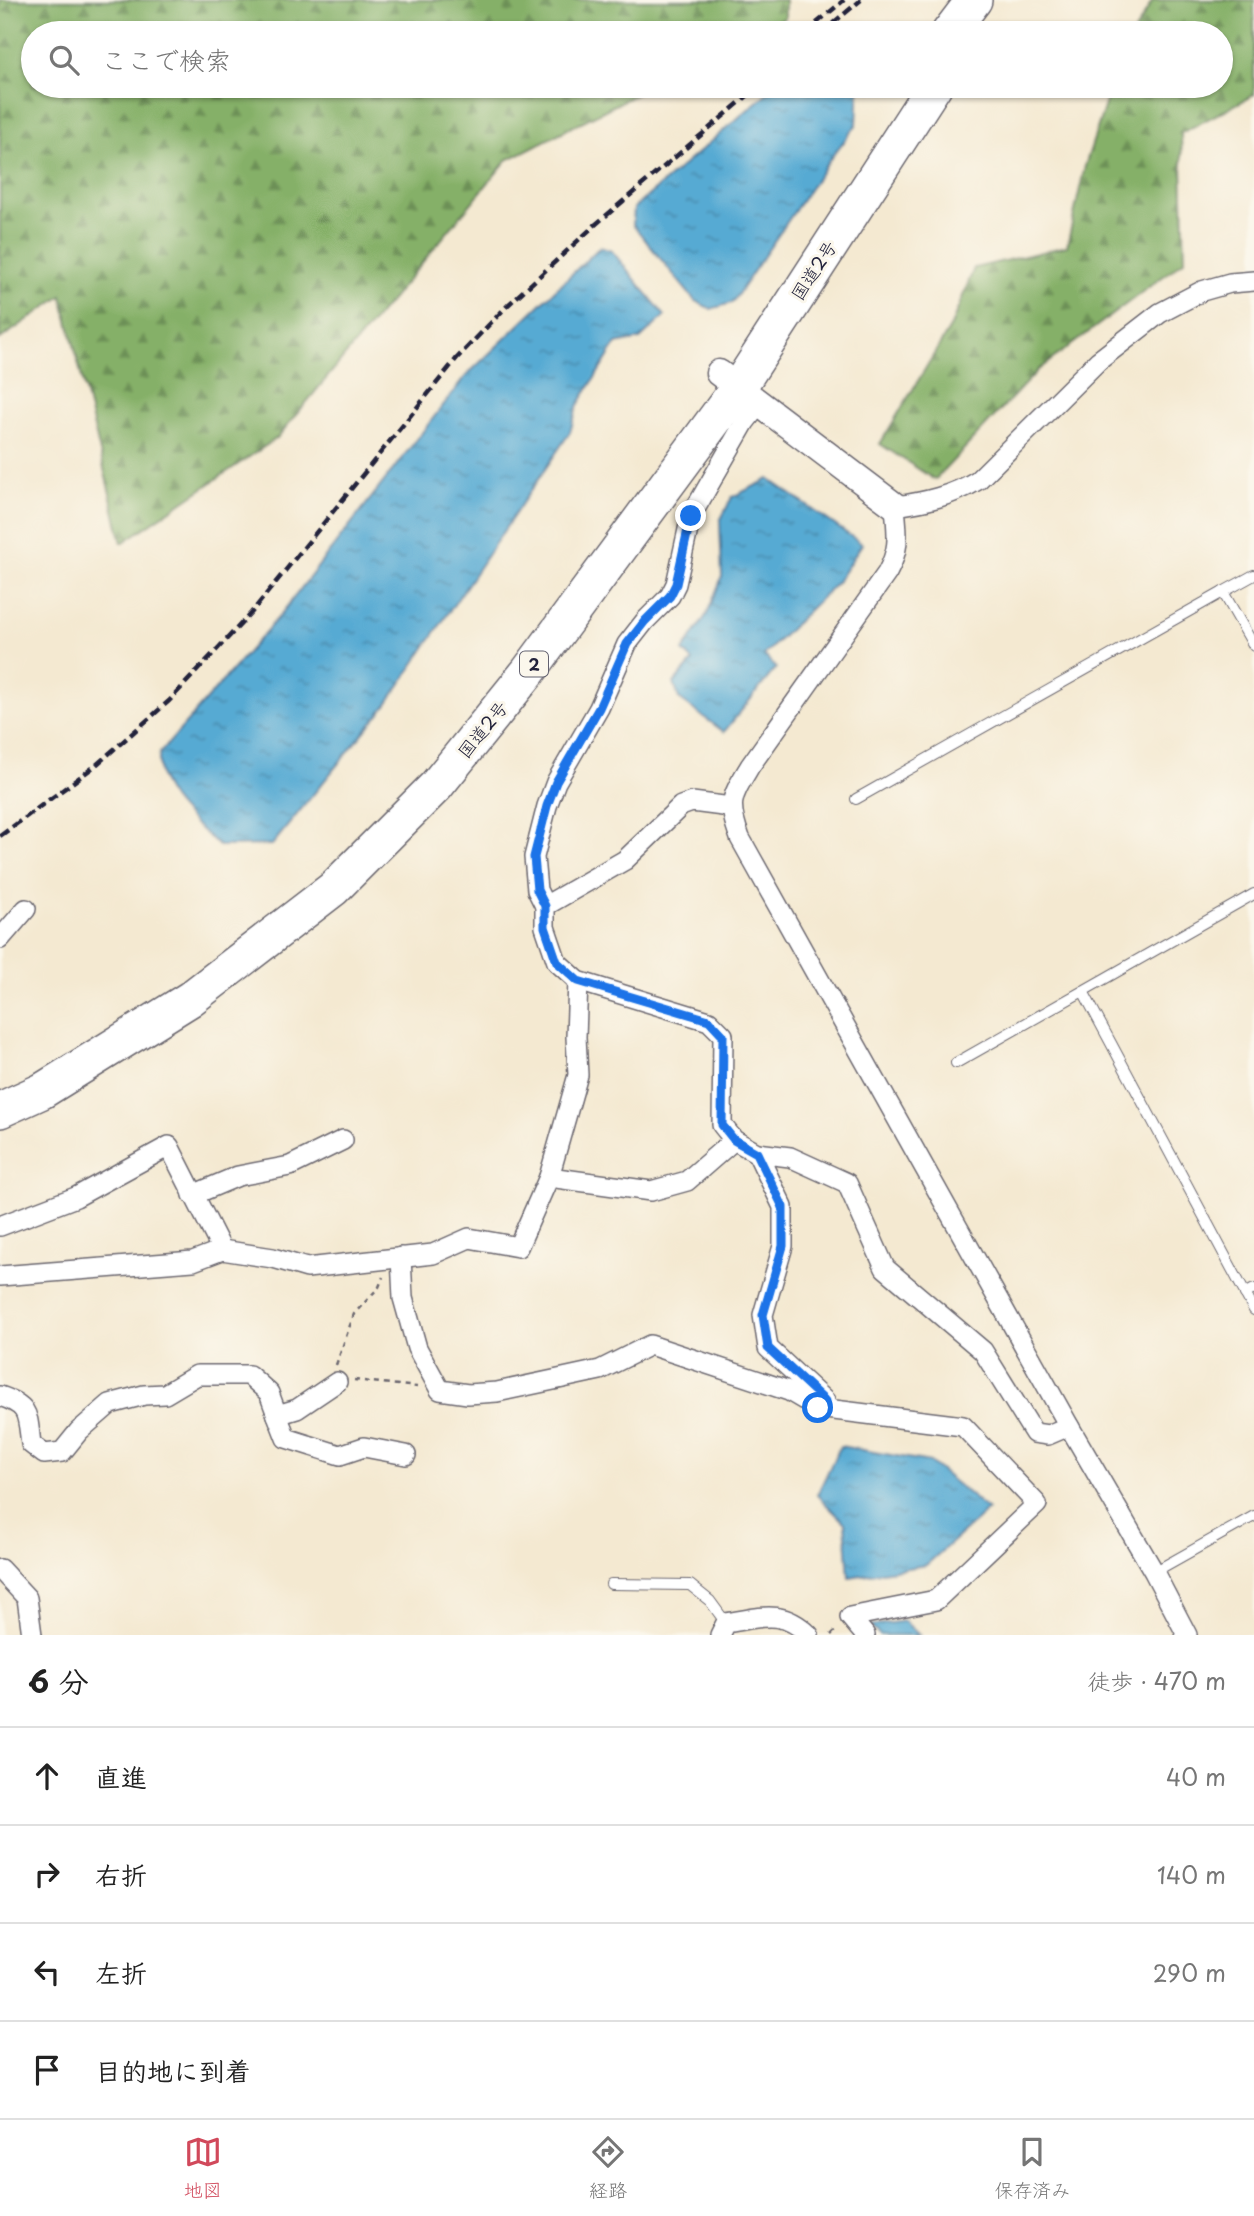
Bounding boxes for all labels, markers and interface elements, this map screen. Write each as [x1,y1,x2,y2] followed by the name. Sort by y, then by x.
[21,21,1233,98] search box
[101,40,231,79] text: ここで検索
[45,41,83,79] icon: search
[784,235,842,305] street label: 国道2号
[675,500,706,531] route end
[520,652,548,677] road number: 2
[451,695,513,763] street label: 国道2号
[802,1392,833,1423] route start
[28,1658,89,1703] text: 6 分
[1087,1663,1226,1698] text: 徒歩 · 470 m
[28,1757,66,1795] icon: ahead
[95,1757,147,1796] text: 直進
[1166,1759,1226,1794] text: 40 m
[28,1855,66,1893] icon: right
[95,1855,147,1894] text: 右折
[1157,1857,1226,1892] text: 140 m
[28,1953,66,1991] icon: left
[95,1953,147,1992] text: 左折
[1153,1955,1226,1990] text: 290 m
[28,2051,66,2089] icon: arrive
[95,2051,251,2090] text: 目的地に到着
[184,2133,222,2203] tab: 地図
[589,2133,627,2203] tab: 経路
[994,2133,1070,2203] tab: 保存済み

